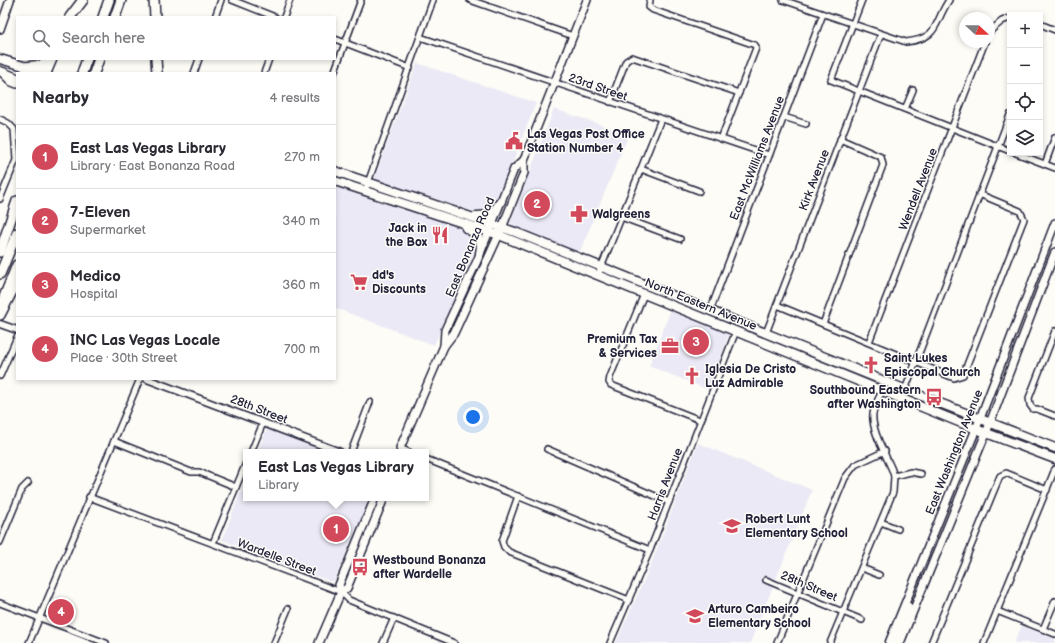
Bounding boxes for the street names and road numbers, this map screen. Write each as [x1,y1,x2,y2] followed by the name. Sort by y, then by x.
[566,70,629,105] street label: 23rd Street
[727,94,788,222] street label: East McWilliams Avenue
[896,146,941,232] street label: Wendell Avenue
[796,147,833,213] street label: Kirk Avenue
[443,195,498,300] street label: East Bonanza Road
[643,275,759,334] street label: North Eastern Avenue
[922,387,986,517] street label: East Washington Avenue
[228,392,290,427] street label: 28th Street
[645,446,686,523] street label: Harris Avenue
[235,536,319,580] street label: Wardelle Street
[778,568,840,605] street label: 28th Street

